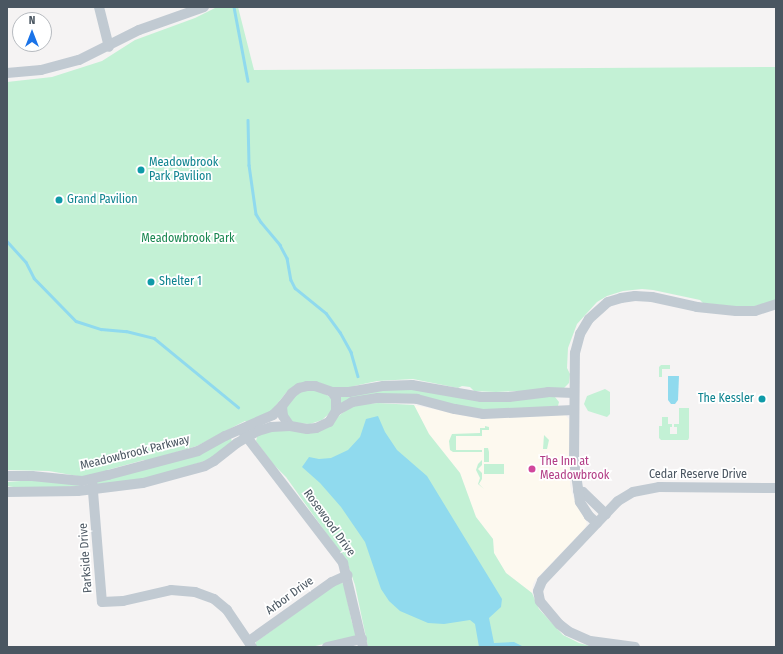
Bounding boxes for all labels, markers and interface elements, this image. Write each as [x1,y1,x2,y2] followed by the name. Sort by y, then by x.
[12,12,52,52] north arrow
[29,14,35,27] text: N
[149,156,218,184] place label: Meadowbrook Park Pavilion
[136,165,146,175] marker: Meadowbrook Park Pavilion
[67,193,138,207] place label: Grand Pavilion
[54,195,64,205] marker: Grand Pavilion
[141,232,235,246] park label: Meadowbrook Park
[159,275,202,289] place label: Shelter 1
[146,277,156,287] marker: Shelter 1
[698,392,754,406] place label: The Kessler
[757,394,767,404] marker: The Kessler
[79,432,191,474] street label: Meadowbrook Parkway
[540,455,609,483] place label: The Inn at Meadowbrook
[527,464,537,474] marker: The Inn at Meadowbrook
[649,468,747,482] street label: Cedar Reserve Drive
[300,487,358,559] street label: Rosewood Drive
[76,523,96,593] street label: Parkside Drive
[263,574,317,618] street label: Arbor Drive

